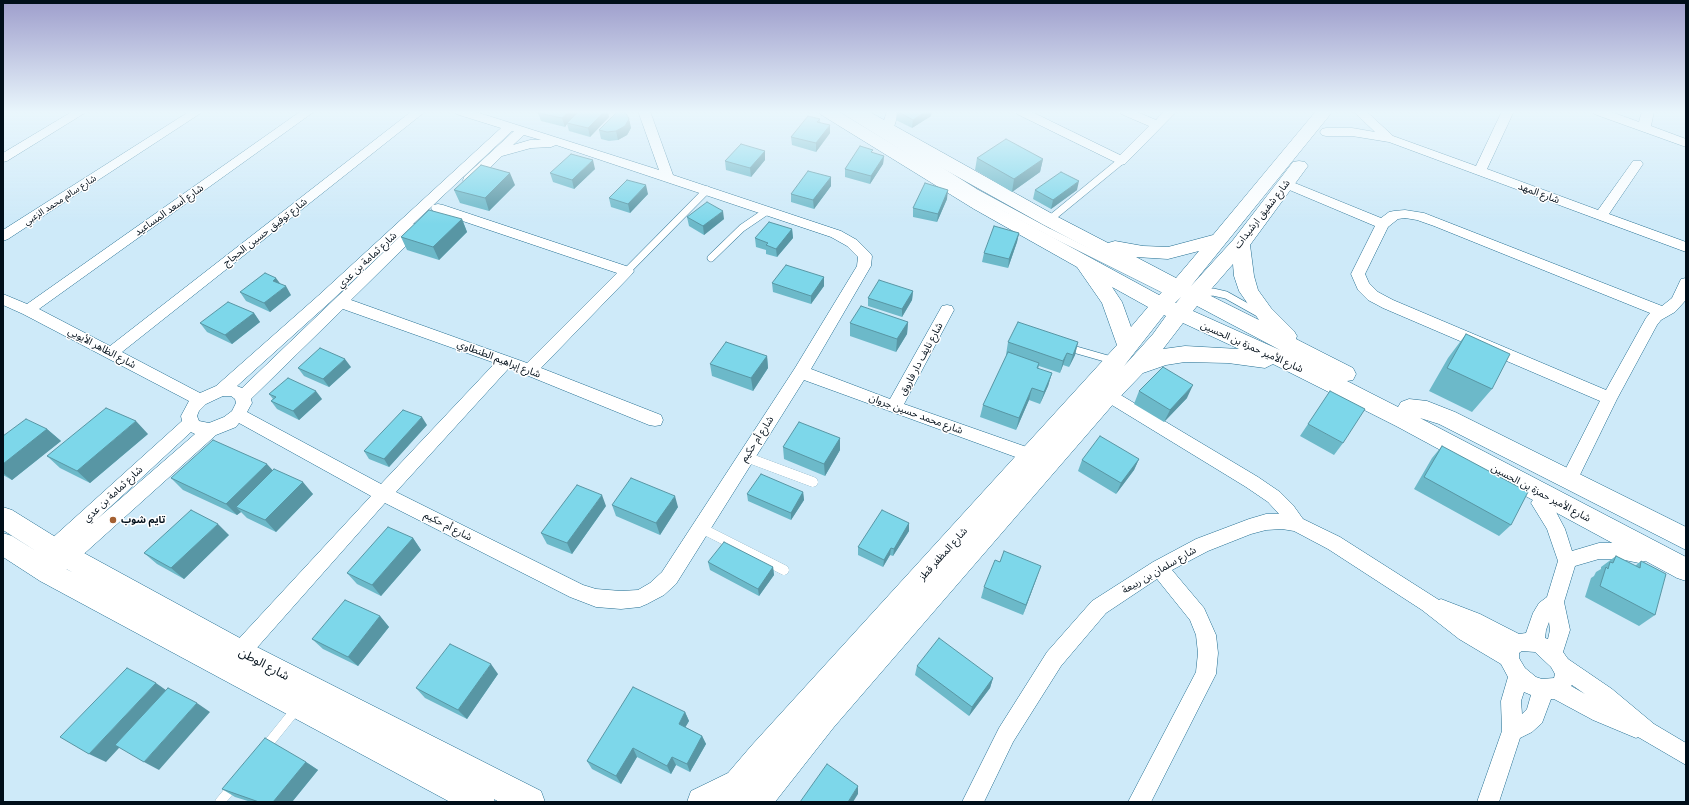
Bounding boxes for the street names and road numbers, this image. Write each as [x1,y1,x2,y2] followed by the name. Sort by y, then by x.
[22,173,98,227] street label: شارع سالم محمد الزعبي
[1231,177,1293,251] street label: شارع شفيق ارشيدات
[1517,180,1561,206] street label: شارع المهد
[132,182,206,238] street label: شارع أسعد المساعيد
[220,195,310,269] street label: شارع توفيق حسين الحجاج
[335,229,399,291] street label: شارع ثمامة بن عدي
[1199,319,1305,375] street label: شارع الأمير حمزة بن الحسين
[897,321,945,397] street label: شارع نايف دار فاروق
[66,325,138,371] street label: شارع الظاهر الأيوبي
[456,338,542,380] street label: شارع إبراهيم الطنطاوي
[867,391,965,437] street label: شارع محمد حسين جروان
[738,414,776,464] street label: شارع أم حكيم
[1489,462,1593,524] street label: شارع الأمير حمزة بن الحسين
[81,463,145,525] street label: شارع ثمامة بن عدي
[422,509,474,543] street label: شارع أم حكيم
[916,525,970,583] street label: شارع المظفر قطز
[1120,544,1198,596] street label: شارع سلمان بن ربيعة
[236,645,292,683] street label: شارع الوطن

